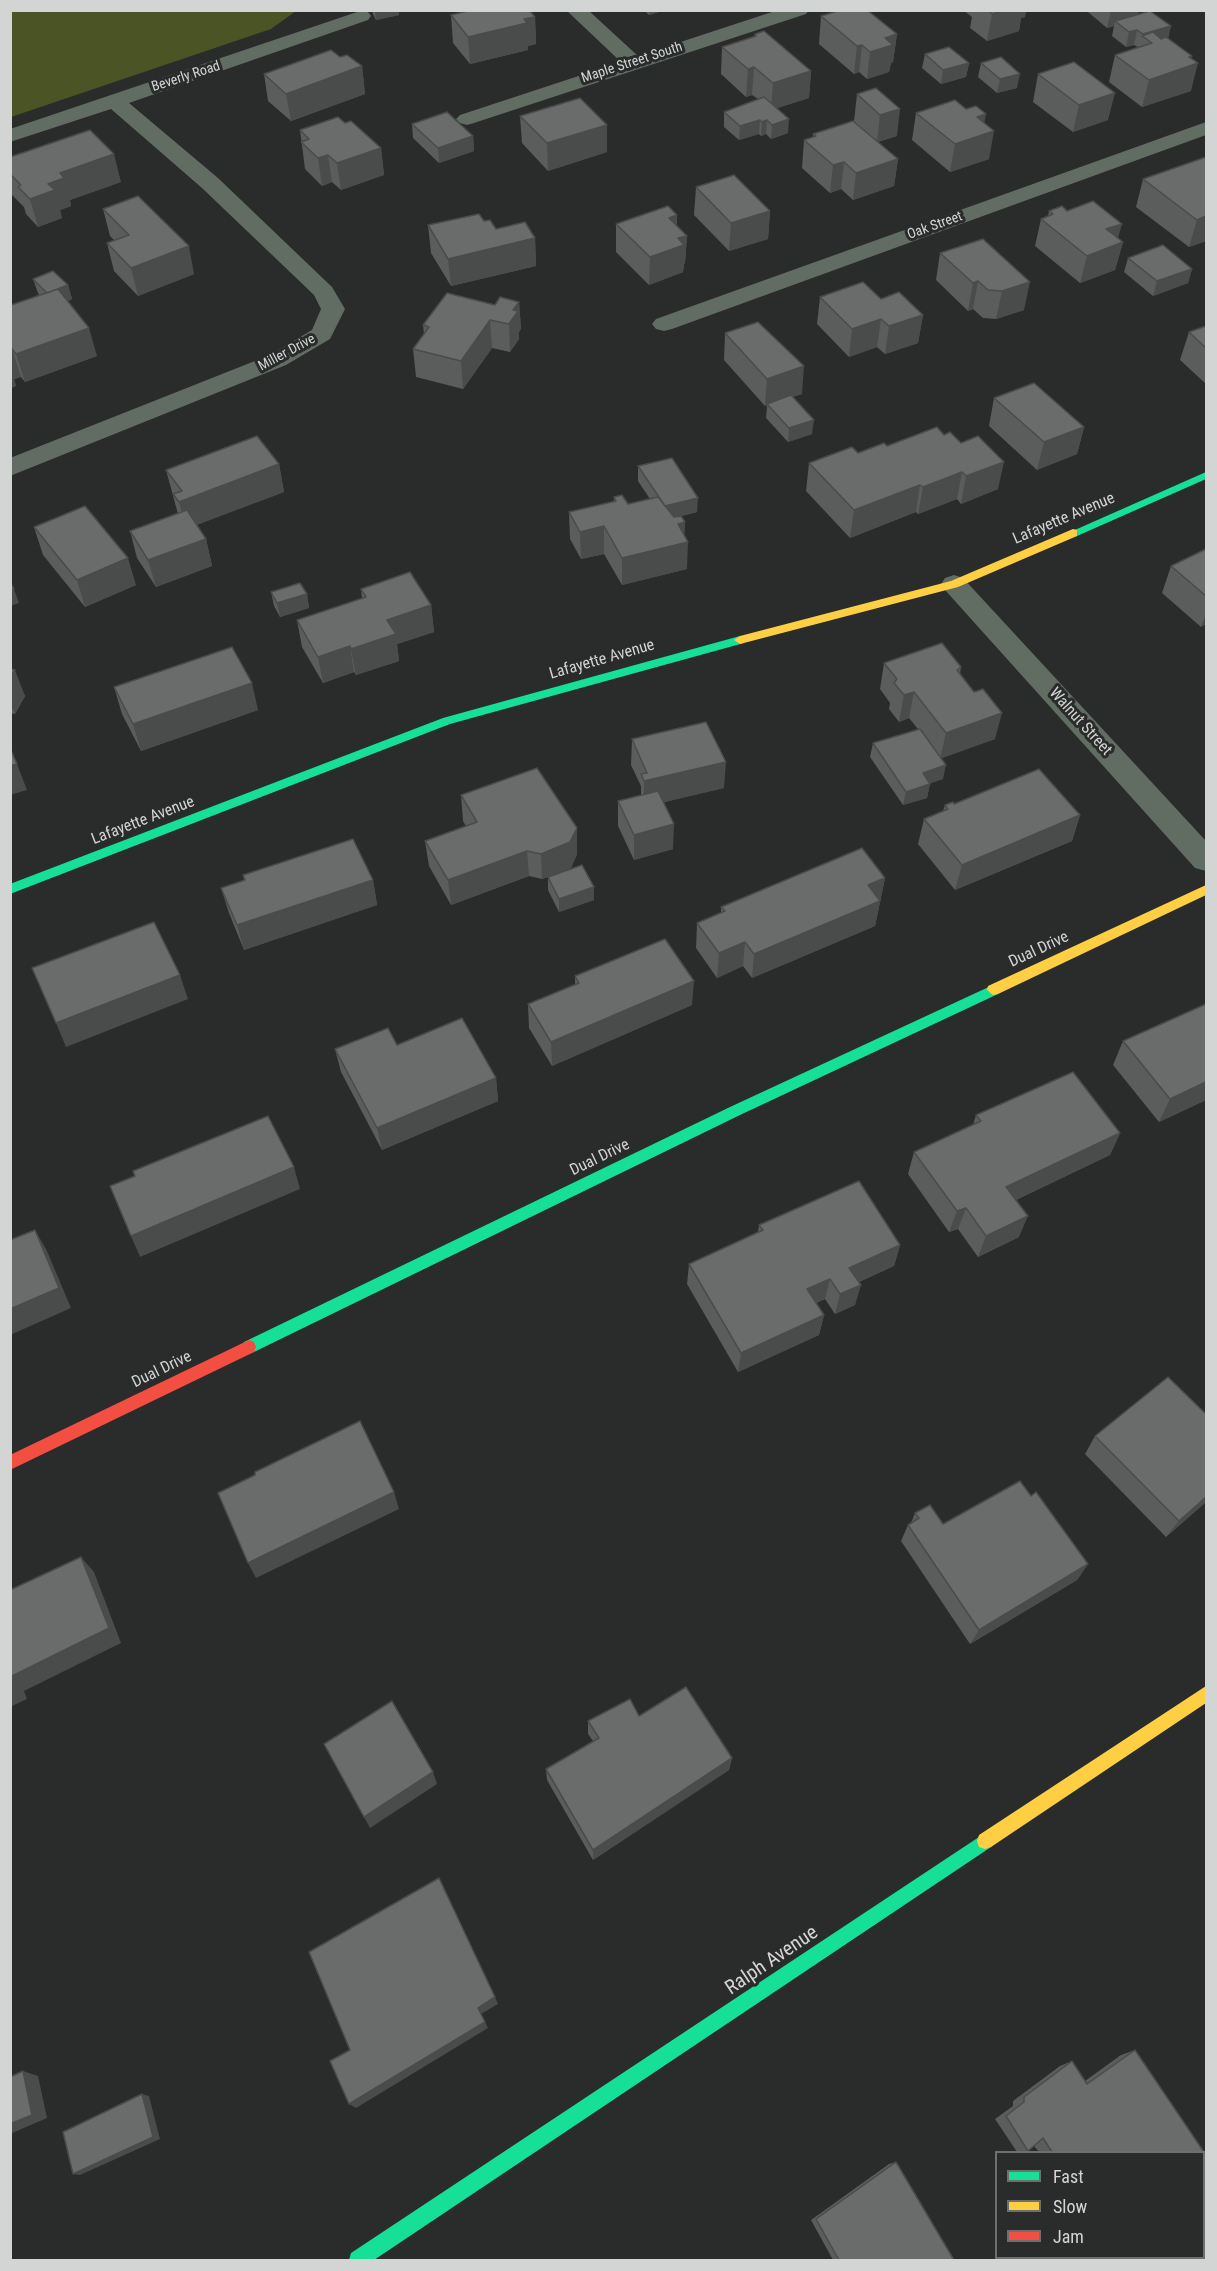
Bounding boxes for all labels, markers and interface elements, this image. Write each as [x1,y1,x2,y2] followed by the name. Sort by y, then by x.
[579,39,685,87] street label: Maple Street South
[150,58,222,96] street label: Beverly Road
[905,208,965,244] street label: Oak Street
[256,331,318,375] street label: Miller Drive
[1010,489,1118,549] street label: Lafayette Avenue
[547,636,657,684] street label: Lafayette Avenue
[1045,684,1115,760] street label: Walnut Street
[89,793,197,849] street label: Lafayette Avenue
[1006,928,1072,972] street label: Dual Drive
[567,1135,633,1181] street label: Dual Drive
[129,1347,195,1393] street label: Dual Drive
[721,1921,823,2001] street label: Ralph Avenue
[995,2151,1205,2259] legend
[1053,2166,1084,2187] text: Fast
[1053,2196,1087,2217] text: Slow
[1053,2226,1084,2247] text: Jam

